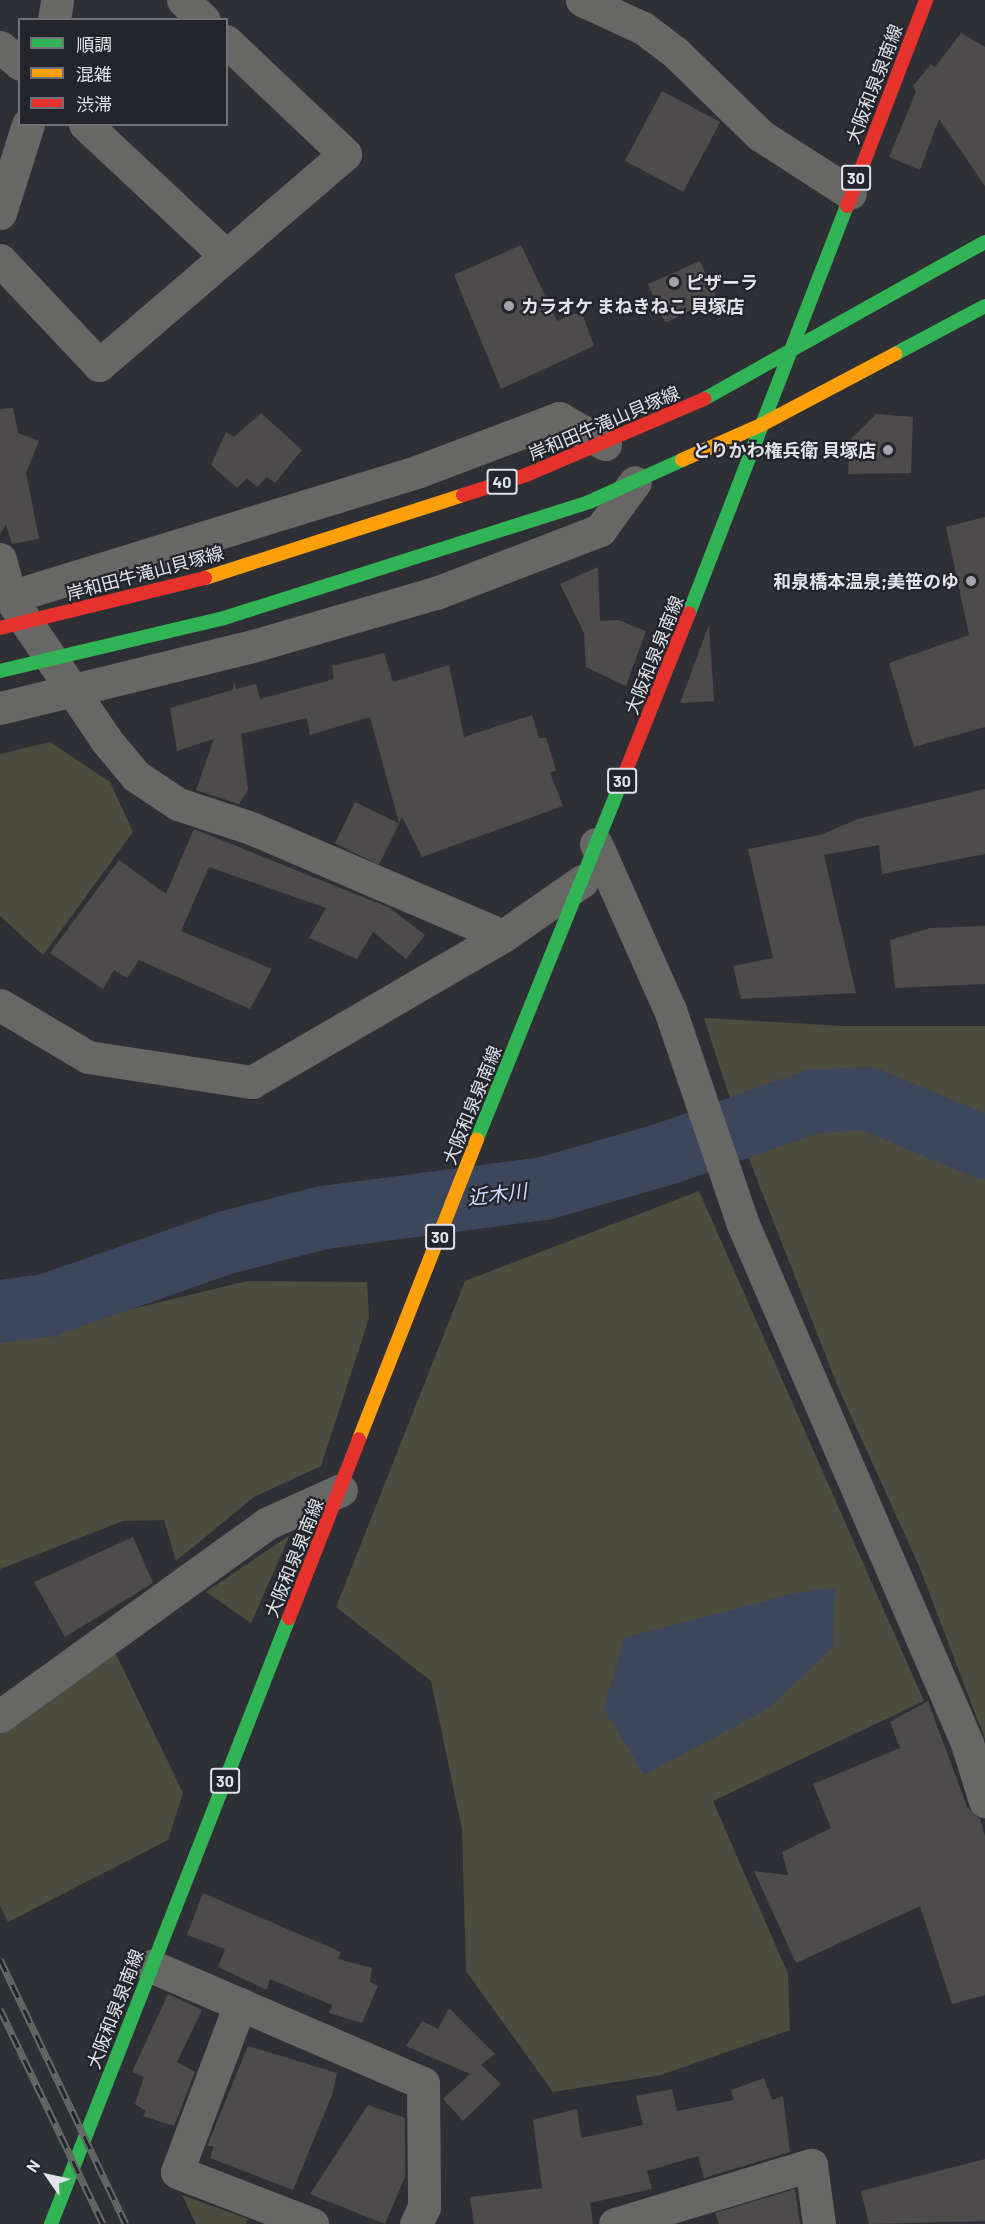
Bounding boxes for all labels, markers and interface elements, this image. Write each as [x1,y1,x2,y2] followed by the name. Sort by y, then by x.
[18,18,228,126] legend
[841,21,907,147] street label: 大阪和泉泉南線
[76,33,112,55] text: 順調
[76,63,112,85] text: 混雑
[76,93,112,115] text: 渋滞
[841,165,871,191] road number: 30
[686,271,758,293] place label: ピザーラ
[667,275,681,289] marker: ピザーラ
[521,295,744,317] place label: カラオケ まねきねこ 貝塚店
[502,299,516,313] marker: カラオケ まねきねこ 貝塚店
[525,381,683,465] street label: 岸和田牛滝山貝塚線
[692,439,876,461] place label: とりかわ権兵衛 貝塚店
[881,443,895,457] marker: とりかわ権兵衛 貝塚店
[486,469,518,495] road number: 40
[64,542,226,604] street label: 岸和田牛滝山貝塚線
[773,570,959,592] place label: 和泉橋本温泉;美笹のゆ
[964,574,978,588] marker: 和泉橋本温泉;美笹のゆ
[620,593,688,717] street label: 大阪和泉泉南線
[607,768,637,794] road number: 30
[438,1043,506,1167] street label: 大阪和泉泉南線
[466,1178,528,1210] water label: 近木川
[425,1224,455,1250] road number: 30
[260,1496,328,1620] street label: 大阪和泉泉南線
[210,1768,240,1794] road number: 30
[82,1946,148,2072] street label: 大阪和泉泉南線
[18,2146,78,2206] north arrow
[22,2156,44,2175] text: N

